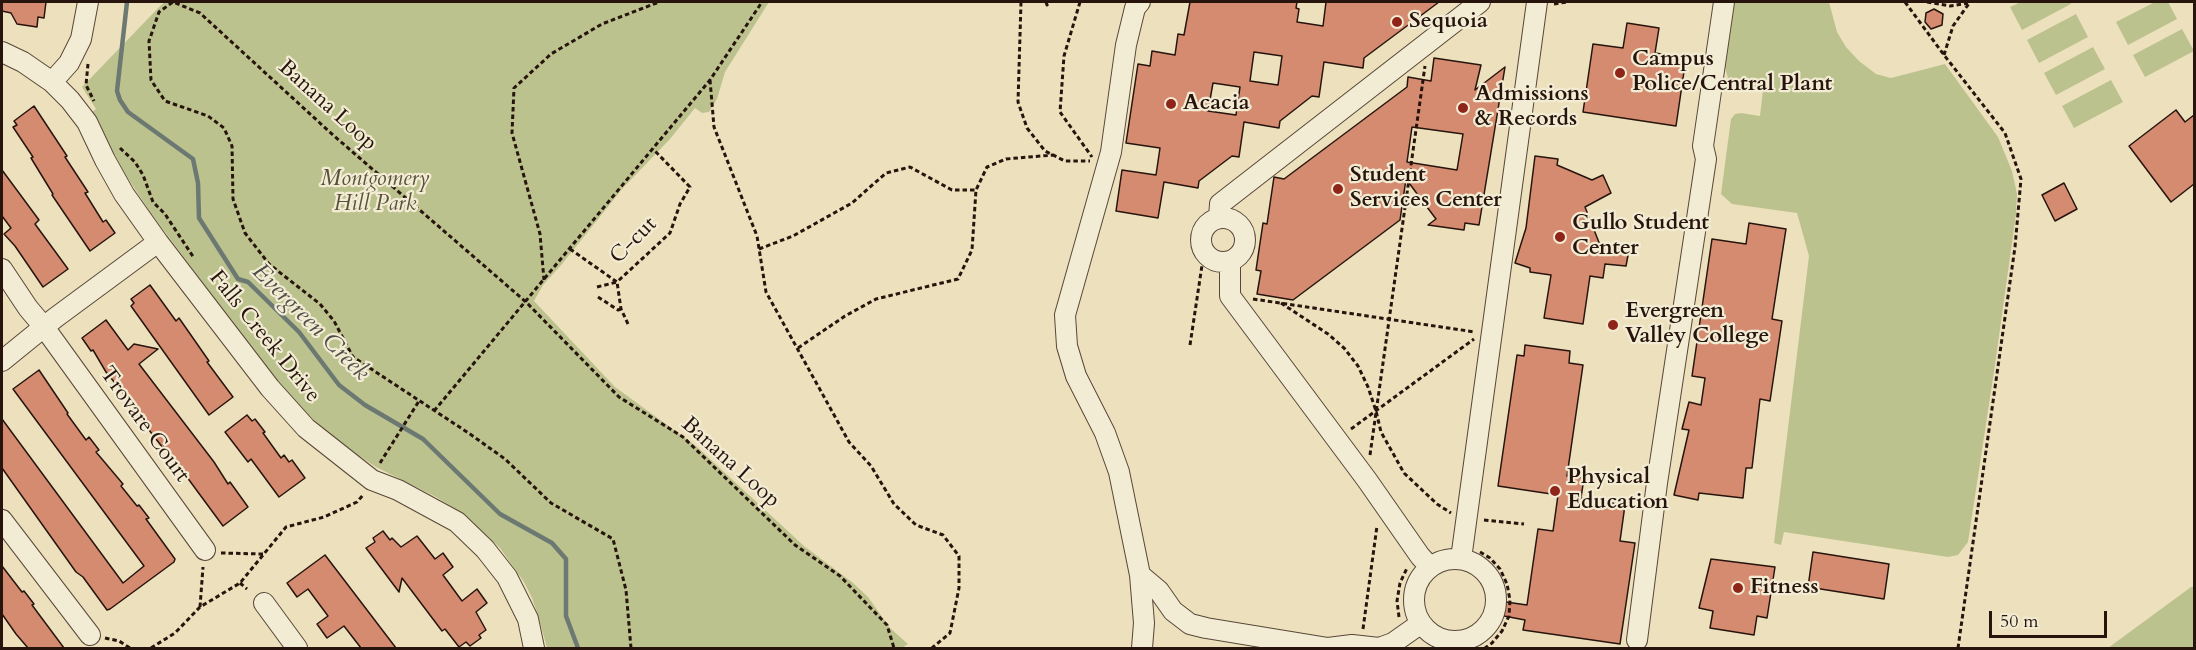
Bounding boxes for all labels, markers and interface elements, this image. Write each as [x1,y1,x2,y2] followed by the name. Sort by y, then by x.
[1409,9,1488,35] place label: Sequoia
[1390,15,1404,29] marker: Sequoia
[1632,47,1832,98] place label: Campus Police/Central Plant
[272,55,382,157] street label: Banana Loop
[1613,66,1627,80] marker: Campus Police/Central Plant
[1475,82,1589,134] place label: Admissions & Records
[1183,91,1250,117] place label: Acacia
[1164,97,1178,111] marker: Acacia
[1456,101,1470,115] marker: Admissions & Records
[1350,163,1502,214] place label: Student Services Center
[321,167,429,218] park label: Montgomery Hill Park
[1331,182,1345,196] marker: Student Services Center
[1572,211,1709,262] place label: Gullo Student Center
[605,212,663,270] street label: C-cut
[1553,230,1567,244] marker: Gullo Student Center
[245,258,375,388] water label: Evergreen Creek
[203,266,325,408] street label: Falls Creek Drive
[1625,299,1769,350] place label: Evergreen Valley College
[1606,318,1620,332] marker: Evergreen Valley College
[93,362,195,488] street label: Trovare Court
[675,412,785,514] street label: Banana Loop
[1567,465,1669,516] place label: Physical Education
[1548,484,1562,498] marker: Physical Education
[1750,575,1819,601] place label: Fitness
[1731,581,1745,595] marker: Fitness
[1992,599,2110,637] scale bar
[2000,609,2039,634] text: 50 m

